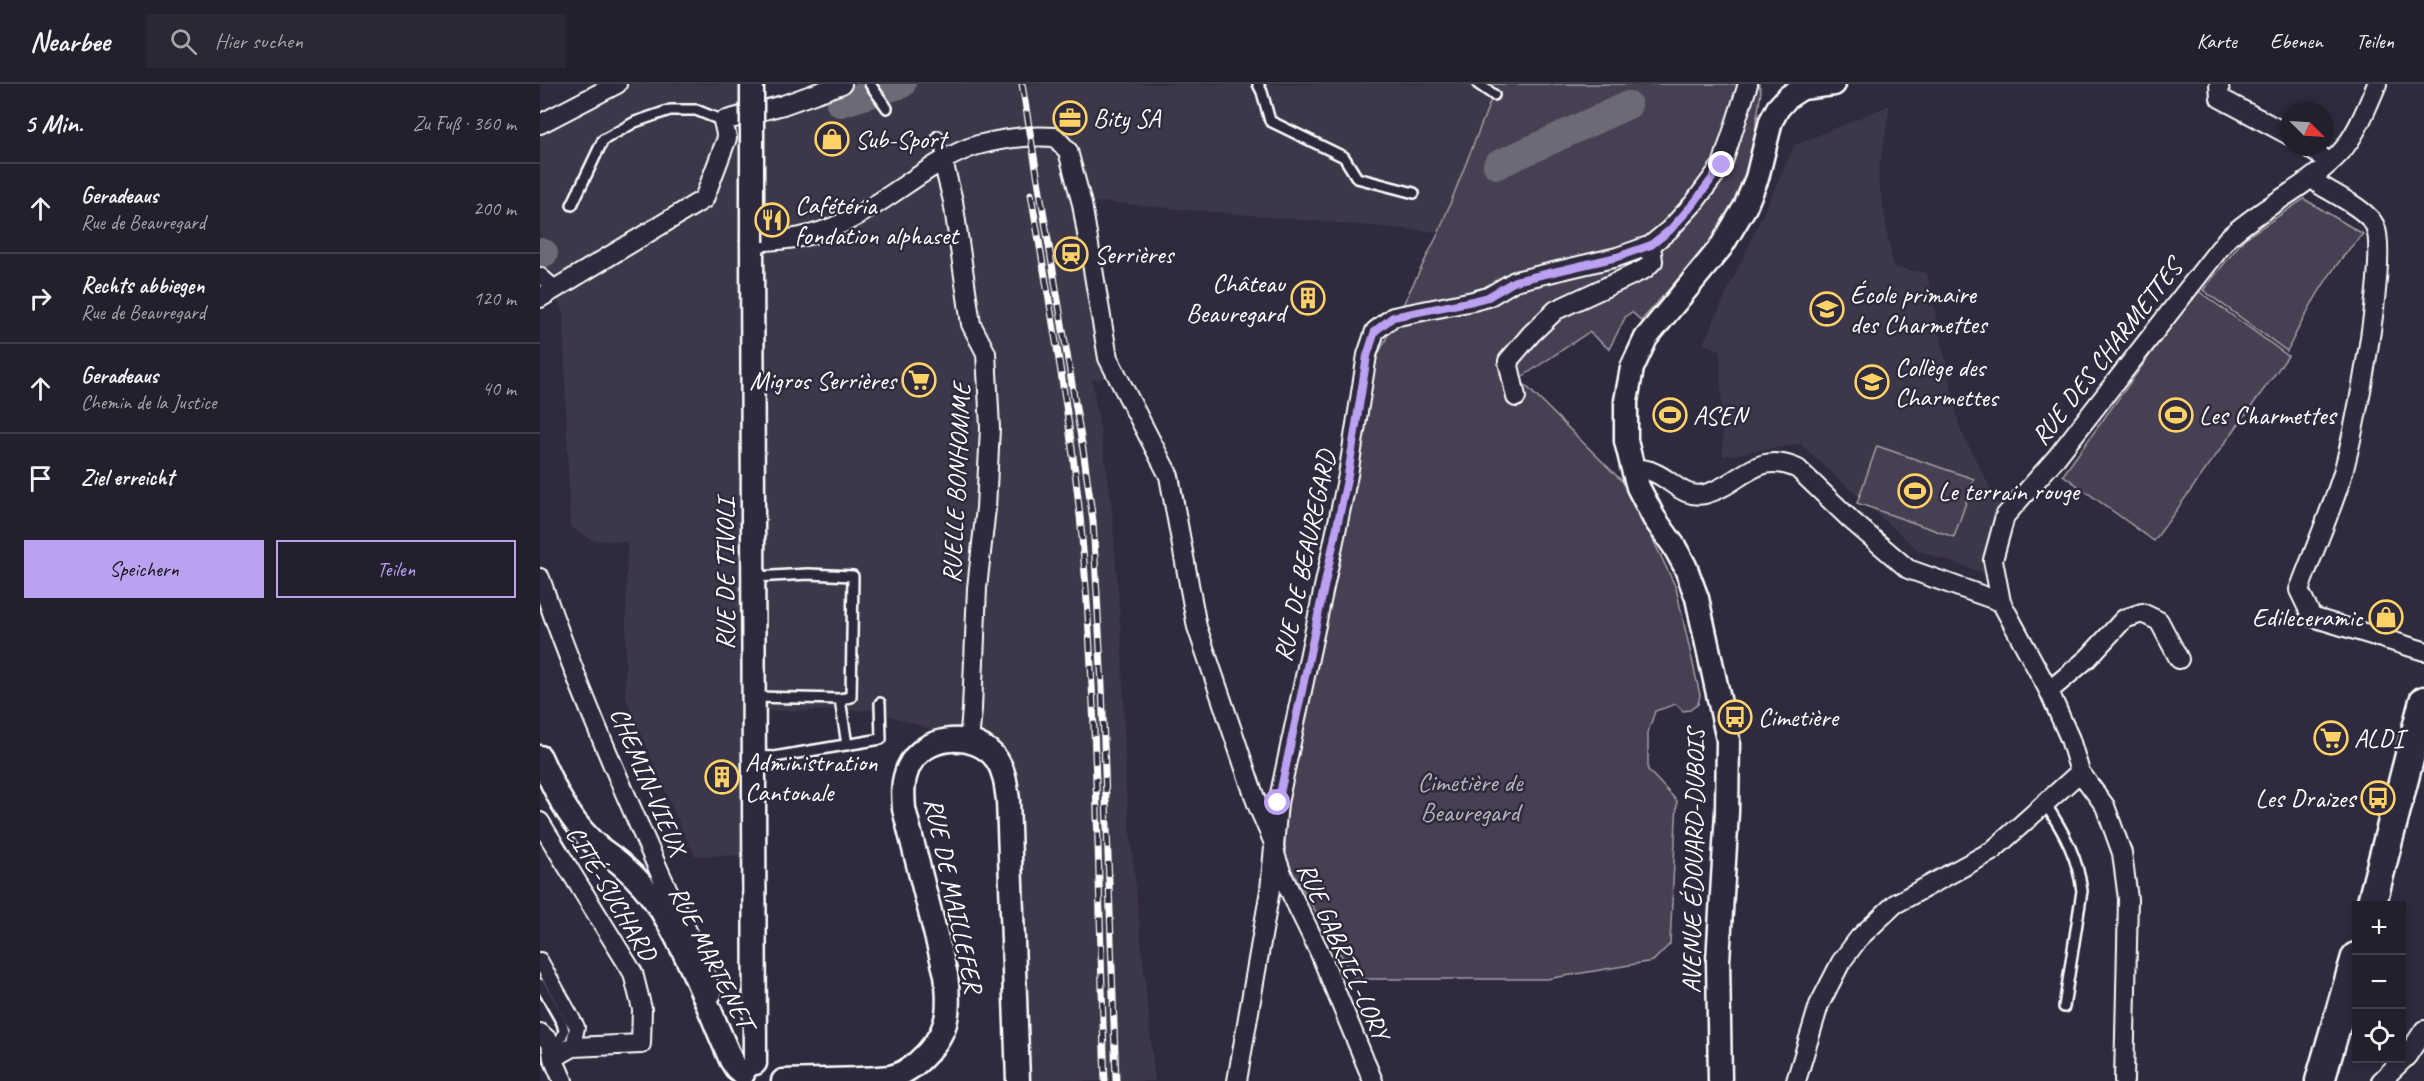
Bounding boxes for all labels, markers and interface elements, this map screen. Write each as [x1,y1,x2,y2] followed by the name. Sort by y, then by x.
[146,14,566,68] search box
[30,24,110,59] text: Nearbee
[167,25,200,58] icon: search
[215,27,303,55] text: Hier suchen
[2197,28,2237,54] text: Karte
[2270,28,2323,54] text: Ebenen
[2356,28,2394,54] text: Teilen
[1052,100,1088,136] office icon: Bity SA
[1093,102,1162,135] place label: Bity SA
[2280,102,2334,156] north arrow
[24,107,83,140] text: 5 Min.
[413,111,516,136] text: Zu Fuß · 360 m
[814,121,850,157] shop icon: Sub-Sport
[855,123,949,156] place label: Sub-Sport
[1708,151,1734,177] route end
[81,182,158,210] text: Geradeaus
[795,189,960,252] place label: Cafétéria fondation alphaset
[24,192,57,225] icon: ahead
[473,196,516,221] text: 200 m
[754,202,790,238] restaurant icon: Cafétéria fondation alphaset
[81,210,205,235] text: Rue de Beauregard
[1053,236,1089,272] station icon: Serrières
[1094,238,1175,271] place label: Serrières
[2024,249,2192,452] street label: RUE DES CHARMETTES
[1186,267,1289,330] place label: Château Beauregard
[81,272,204,300] text: Rechts abbiegen
[1850,278,1989,341] place label: École primaire des Charmettes
[1290,280,1326,316] building icon: Château Beauregard
[24,282,57,315] icon: right
[473,286,516,311] text: 120 m
[1809,291,1845,327] school or university icon: École primaire des Charmettes
[81,300,205,325] text: Rue de Beauregard
[1895,351,2000,414] place label: Collège des Charmettes
[81,362,158,390] text: Geradeaus
[901,362,937,398] supermarket icon: Migros Serrières
[749,364,898,397] place label: Migros Serrières
[1854,364,1890,400] school or university icon: Collège des Charmettes
[24,372,57,405] icon: ahead
[482,376,516,401] text: 40 m
[935,378,978,584] street label: RUELLE BONHOMME
[81,390,216,415] text: Chemin de la Justice
[1652,397,1688,433] sports icon: ASEN
[2158,397,2194,433] sports icon: Les Charmettes
[1693,399,1751,432] place label: ASEN
[2199,399,2337,432] place label: Les Charmettes
[1266,446,1343,664] street label: RUE DE BEAUREGARD
[24,462,57,495] icon: arrive
[81,464,174,492] text: Ziel erreicht
[1897,473,1933,509] sports icon: Le terrain rouge
[1938,475,2081,508] place label: Le terrain rouge
[709,493,742,650] street label: RUE DE TIVOLI
[24,540,264,598] button: Speichern
[276,540,516,598] button: Teilen
[2368,599,2404,635] shop icon: Edileceramic
[2252,601,2364,634] place label: Edileceramic
[1717,699,1753,735] bus stop icon: Cimetière
[1758,701,1840,734] place label: Cimetière
[603,702,695,862] street label: CHEMIN-VIEUX
[2313,720,2349,756] supermarket icon: ALDI
[2354,722,2409,755] place label: ALDI
[1675,724,1712,994] street label: AVENUE ÉDOUARD-DUBOIS
[745,746,878,809] place label: Administration Cantonale
[704,759,740,795] building icon: Administration Cantonale
[1418,766,1524,829] park label: Cimetière de Beauregard
[2360,780,2396,816] bus stop icon: Les Draizes
[2255,782,2357,815] place label: Les Draizes
[1264,789,1290,815] route start
[917,795,991,998] street label: RUE DE MAILLEFER
[558,820,666,968] street label: CITÉ-SUCHARD
[1290,857,1399,1048] street label: RUE GABRIEL-LORY
[661,880,765,1041] street label: RUE MARTENET
[2352,901,2406,1063] map controls
[2352,901,2406,955] button: +
[2352,955,2406,1009] button: −
[2352,1009,2406,1063] button: locate

